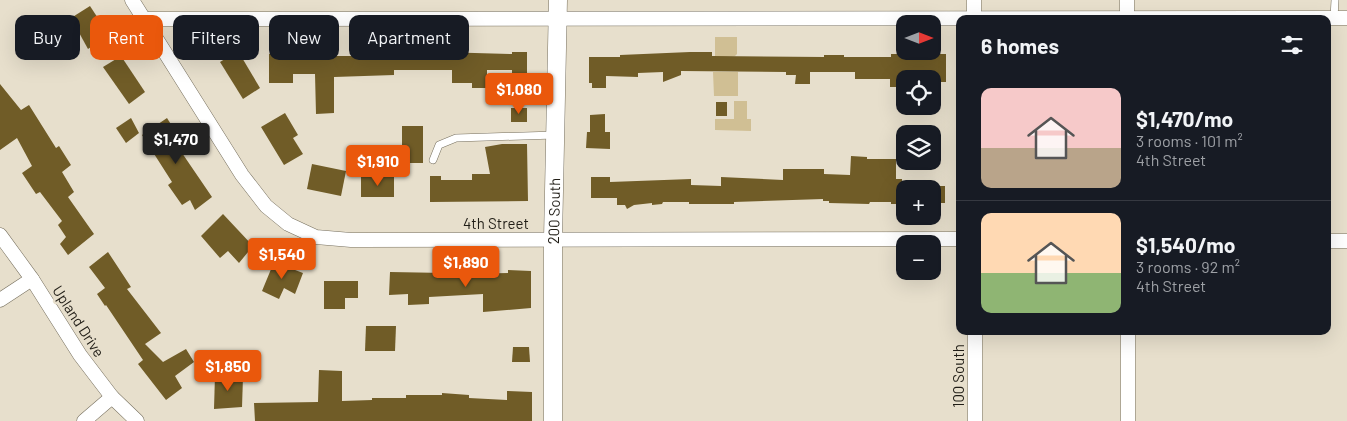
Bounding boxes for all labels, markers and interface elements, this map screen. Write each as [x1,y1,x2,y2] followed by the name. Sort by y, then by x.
[15,15,80,60] chip: Buy
[90,15,163,60] chip: Rent
[173,15,259,60] chip: Filters
[269,15,339,60] chip: New
[349,15,469,60] chip: Apartment
[896,15,941,60] north arrow
[896,15,941,280] map controls
[1278,31,1306,59] icon: filters
[981,33,1059,58] text: 6 homes
[896,70,941,115] button: locate
[478,72,560,115] pin: $1,080
[496,79,542,98] text: $1,080
[1136,106,1233,131] text: $1,470/mo
[1021,108,1081,168] icon: home
[135,122,217,165] pin: $1,470
[896,125,941,170] button: layers
[154,129,198,148] text: $1,470
[1136,131,1243,150] text: 3 rooms · 101 m²
[337,144,419,187] pin: $1,910
[1136,150,1206,169] text: 4th Street
[357,151,399,170] text: $1,910
[544,178,563,244] street label: 200 South
[896,180,941,225] button: +
[463,214,529,232] street label: 4th Street
[1136,232,1236,257] text: $1,540/mo
[1021,233,1081,293] icon: home
[896,235,941,280] button: −
[241,238,323,280] pin: $1,540
[259,244,305,263] text: $1,540
[425,246,507,288] pin: $1,890
[443,252,489,271] text: $1,890
[1136,257,1240,276] text: 3 rooms · 92 m²
[1136,276,1206,295] text: 4th Street
[49,282,109,360] street label: Upland Drive
[949,344,967,408] street label: 100 South
[187,350,269,392] pin: $1,850
[205,356,251,375] text: $1,850

